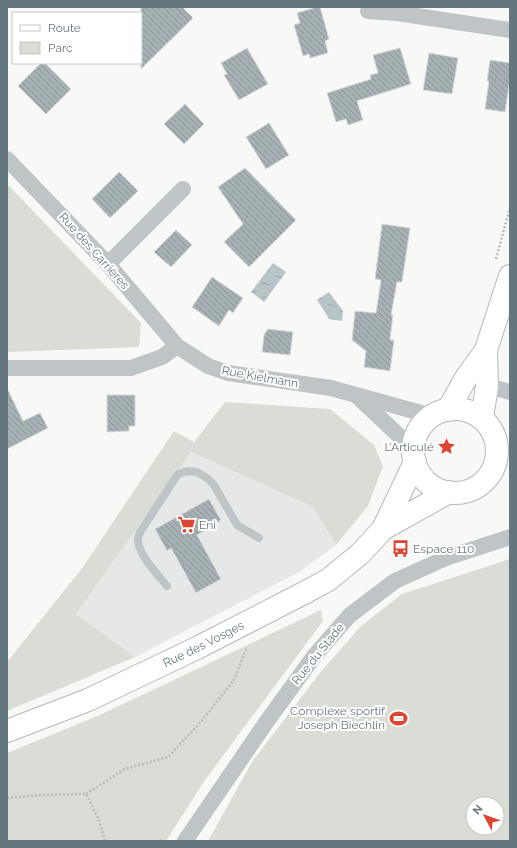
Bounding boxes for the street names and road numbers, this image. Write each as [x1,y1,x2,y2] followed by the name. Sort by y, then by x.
[56,210,132,292] street label: Rue des Carrières
[221,363,299,391] street label: Rue Kielmann
[161,618,246,670] street label: Rue des Vosges
[289,621,347,687] street label: Rue du Stade

